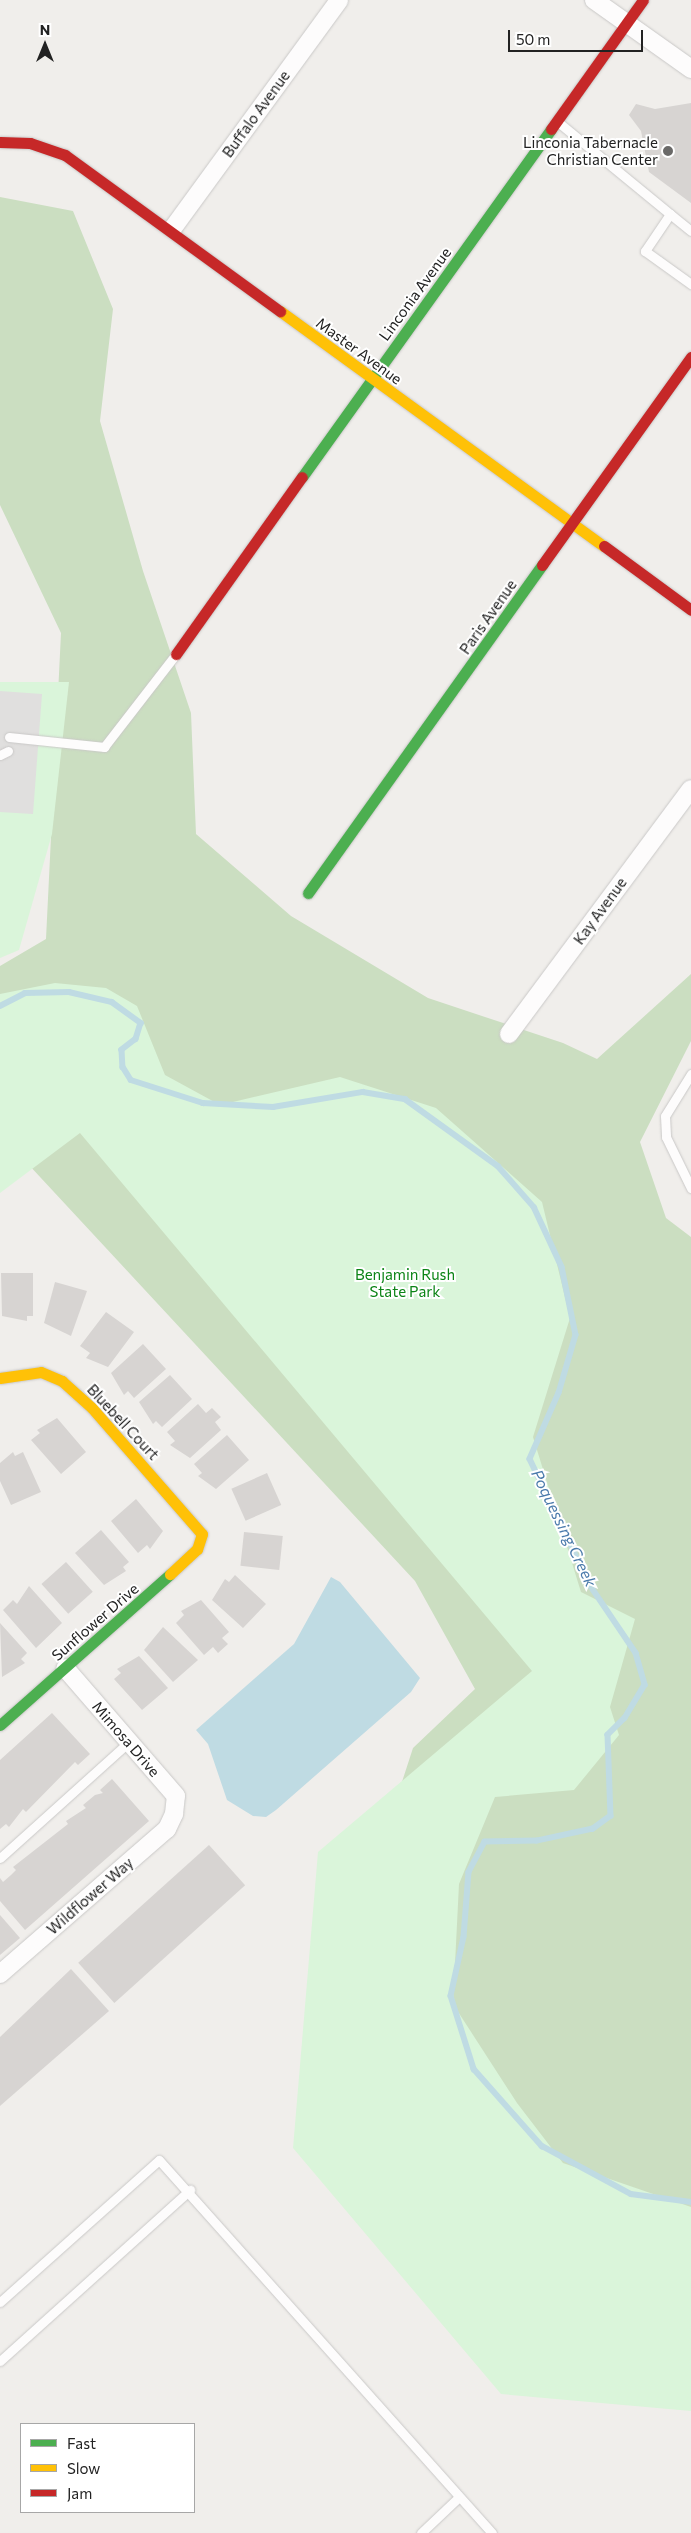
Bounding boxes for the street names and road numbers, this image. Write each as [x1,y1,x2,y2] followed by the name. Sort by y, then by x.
[218,67,294,161] street label: Buffalo Avenue
[375,244,455,344] street label: Linconia Avenue
[313,314,405,388] street label: Master Avenue
[456,576,520,658] street label: Paris Avenue
[570,874,630,948] street label: Kay Avenue
[83,1380,163,1464] street label: Bluebell Court
[48,1579,142,1665] street label: Sunflower Drive
[88,1698,164,1780] street label: Mimosa Drive
[43,1854,137,1938] street label: Wildflower Way

